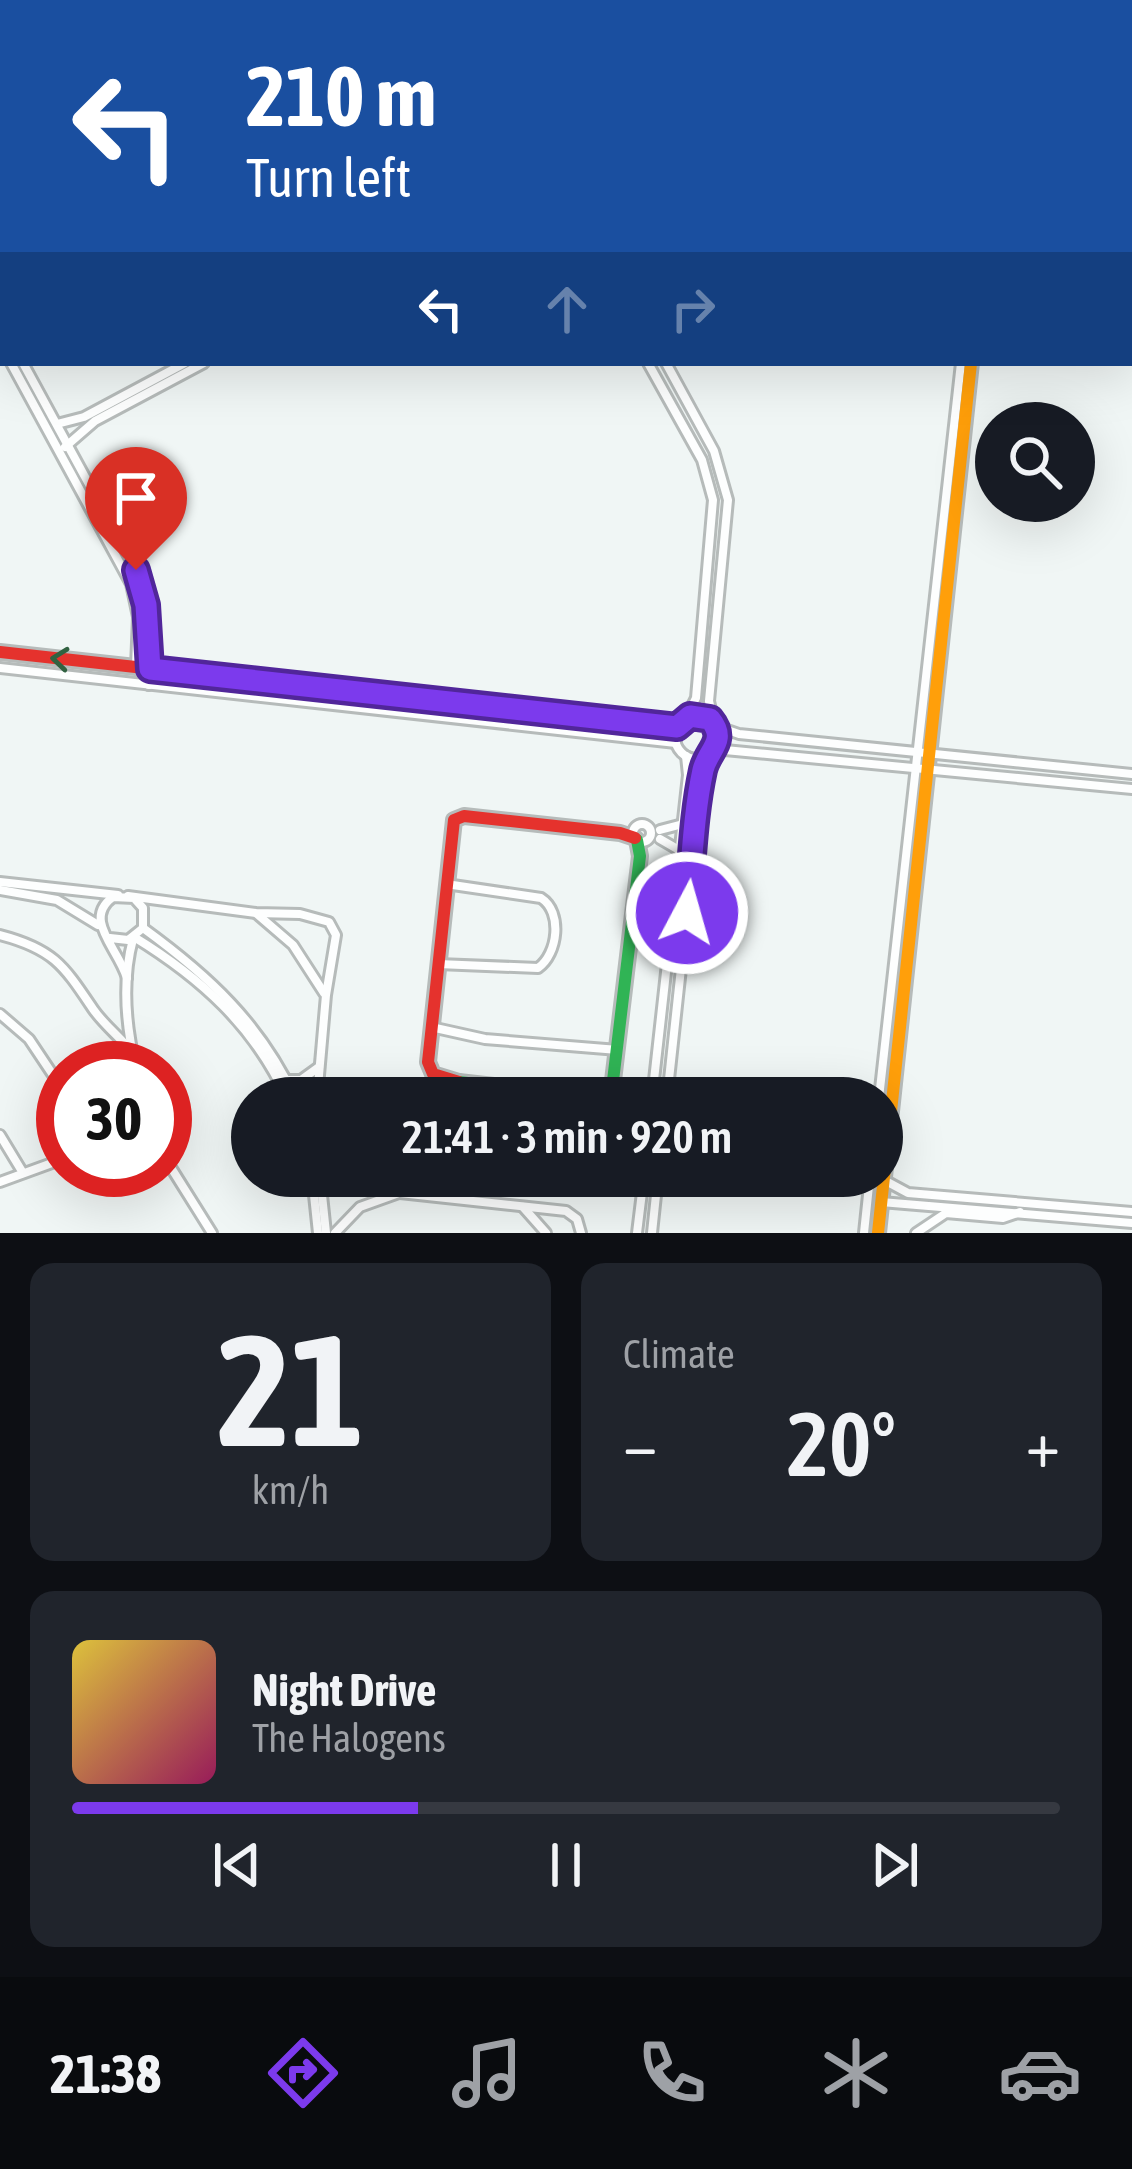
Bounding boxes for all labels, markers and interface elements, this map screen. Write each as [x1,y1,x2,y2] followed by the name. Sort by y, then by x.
[48,48,204,204] icon: left
[246,48,436,144] text: 210 m
[246,147,411,208] text: Turn left
[408,276,474,342] icon: left
[534,276,600,342] icon: ahead
[660,276,726,342] icon: right
[975,402,1095,522] map controls
[975,402,1095,522] button: search
[85,447,187,570] pin
[103,465,169,531] icon: arrive
[50,646,70,672] one-way arrow
[624,850,750,976] position arrow
[36,1041,192,1197] speed limit sign: 30
[402,1111,732,1163] text: 21:41 · 3 min · 920 m
[217,1300,364,1479] text: 21
[623,1332,735,1376] text: Climate
[787,1392,896,1495] text: 20°
[623,1405,657,1481] text: −
[1026,1405,1060,1481] text: +
[252,1468,329,1512] text: km/h
[252,1664,437,1716] text: Night Drive
[252,1716,446,1760] text: The Halogens
[204,1832,270,1898] icon: previous
[533,1832,599,1898] icon: pause
[862,1832,928,1898] icon: next
[261,2031,345,2115] icon: directions
[445,2031,529,2115] icon: music
[630,2031,714,2115] icon: phone
[814,2031,898,2115] icon: climate
[998,2031,1082,2115] icon: car
[50,2043,161,2104] text: 21:38

